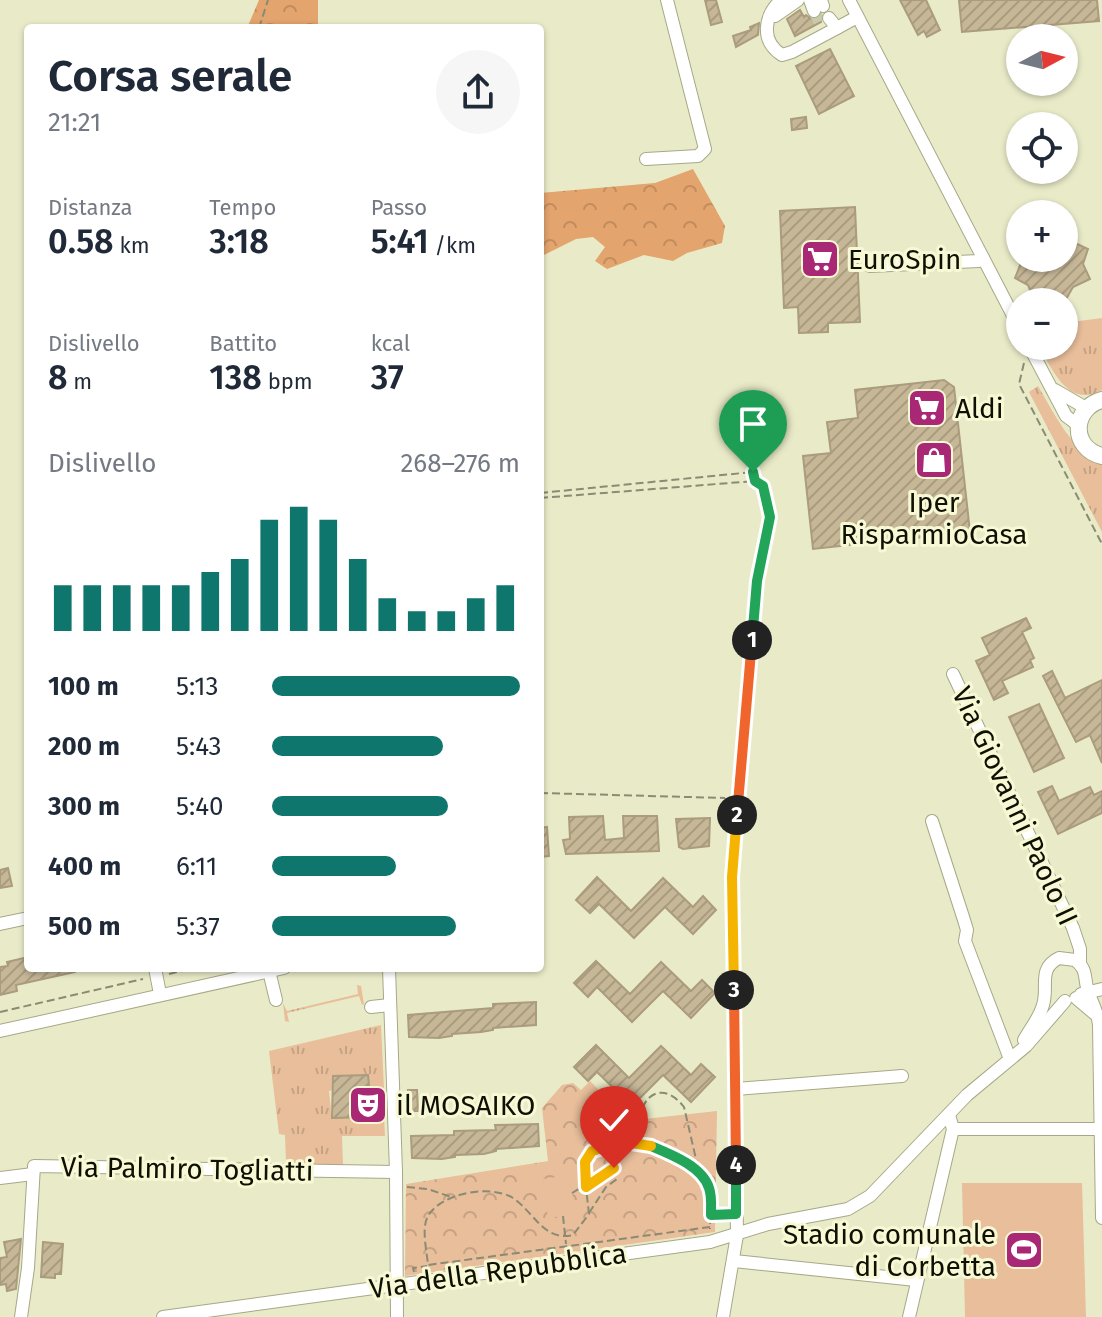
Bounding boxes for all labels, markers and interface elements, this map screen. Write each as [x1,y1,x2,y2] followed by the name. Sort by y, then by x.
[1006,24,1078,96] north arrow
[1006,24,1078,360] map controls
[48,50,292,103] text: Corsa serale
[436,50,520,134] button: share
[48,107,101,138] text: 21:21
[1006,112,1078,184] button: locate
[48,194,133,221] text: Distanza
[209,194,276,221] text: Tempo
[371,194,427,221] text: Passo
[1006,200,1078,272] button: +
[48,221,114,262] text: 0.58
[209,221,269,262] text: 3:18
[371,221,429,262] text: 5:41
[114,232,150,259] text: km
[429,232,476,259] text: /km
[799,238,841,280] supermarket icon: EuroSpin
[848,243,961,276] place label: EuroSpin
[1006,288,1078,360] button: −
[48,330,140,357] text: Dislivello
[209,330,277,357] text: Battito
[371,330,410,357] text: kcal
[48,357,68,398] text: 8
[209,357,262,398] text: 138
[371,357,404,398] text: 37
[68,368,92,395] text: m
[262,368,313,395] text: bpm
[906,387,948,429] supermarket icon: Aldi
[719,390,787,472] pin
[955,392,1004,425] place label: Aldi
[731,402,775,446] icon: arrive
[913,439,955,481] shop icon: Iper RisparmioCasa
[48,448,156,479] text: Dislivello
[400,448,520,479] text: 268–276 m
[841,486,1027,551] place label: Iper RisparmioCasa
[732,620,772,660] pin: 1
[747,626,757,653] text: 1
[48,671,119,702] text: 100 m
[176,671,218,702] text: 5:13
[945,682,1085,930] street label: Via Giovanni Paolo II
[48,731,120,762] text: 200 m
[176,731,222,762] text: 5:43
[48,791,120,822] text: 300 m
[176,791,223,822] text: 5:40
[717,795,757,835] pin: 2
[731,801,743,828] text: 2
[48,851,121,882] text: 400 m
[176,851,217,882] text: 6:11
[48,911,121,942] text: 500 m
[176,911,220,942] text: 5:37
[714,970,754,1010] pin: 3
[728,976,740,1003] text: 3
[347,1084,389,1126] theatre icon: il MOSAIKO
[580,1086,648,1168] pin
[396,1089,535,1122] place label: il MOSAIKO
[592,1098,636,1142] icon: check
[716,1145,756,1185] pin: 4
[60,1150,314,1188] street label: Via Palmiro Togliatti
[730,1151,742,1178] text: 4
[783,1218,996,1283] place label: Stadio comunale di Corbetta
[1003,1229,1045,1271] sports icon: Stadio comunale di Corbetta
[367,1237,629,1305] street label: Via della Repubblica

